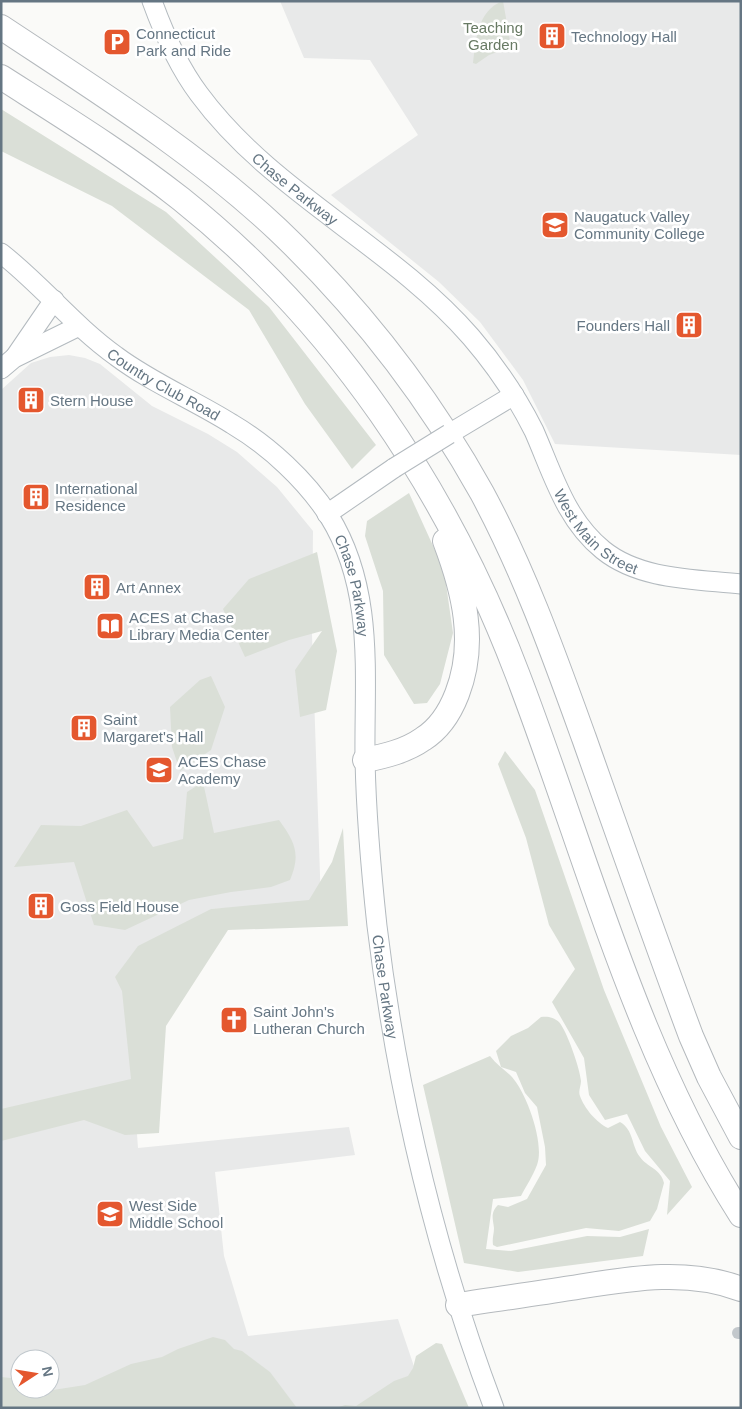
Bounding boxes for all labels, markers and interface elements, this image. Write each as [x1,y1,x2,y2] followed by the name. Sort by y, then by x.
[463,19,523,53] park label: Teaching Garden
[537,21,567,51] building icon: Technology Hall
[136,25,231,59] place label: Connecticut Park and Ride
[102,27,132,57] parking icon: Connecticut Park and Ride
[571,28,677,45] place label: Technology Hall
[249,149,342,228] street label: Chase Parkway
[574,208,705,242] place label: Naugatuck Valley Community College
[540,210,570,240] school or university icon: Naugatuck Valley Community College
[674,310,704,340] building icon: Founders Hall
[577,317,670,334] place label: Founders Hall
[104,344,223,423] street label: Country Club Road
[16,385,46,415] building icon: Stern House
[50,392,133,409] place label: Stern House
[55,480,138,514] place label: International Residence
[21,482,51,512] building icon: International Residence
[551,486,641,577] street label: West Main Street
[332,531,373,638] street label: Chase Parkway
[82,572,112,602] building icon: Art Annex
[116,579,182,596] place label: Art Annex
[129,609,269,643] place label: ACES at Chase Library Media Center
[95,611,125,641] library icon: ACES at Chase Library Media Center
[103,711,203,745] place label: Saint Margaret's Hall
[69,713,99,743] building icon: Saint Margaret's Hall
[178,753,266,787] place label: ACES Chase Academy
[144,755,174,785] school or university icon: ACES Chase Academy
[26,891,56,921] building icon: Goss Field House
[60,898,179,915] place label: Goss Field House
[370,934,402,1041] street label: Chase Parkway
[253,1003,365,1037] place label: Saint John's Lutheran Church
[219,1005,249,1035] church icon: Saint John's Lutheran Church
[129,1197,223,1231] place label: West Side Middle School
[95,1199,125,1229] school or university icon: West Side Middle School
[10,1349,60,1399] north arrow
[39,1365,57,1378] text: N

